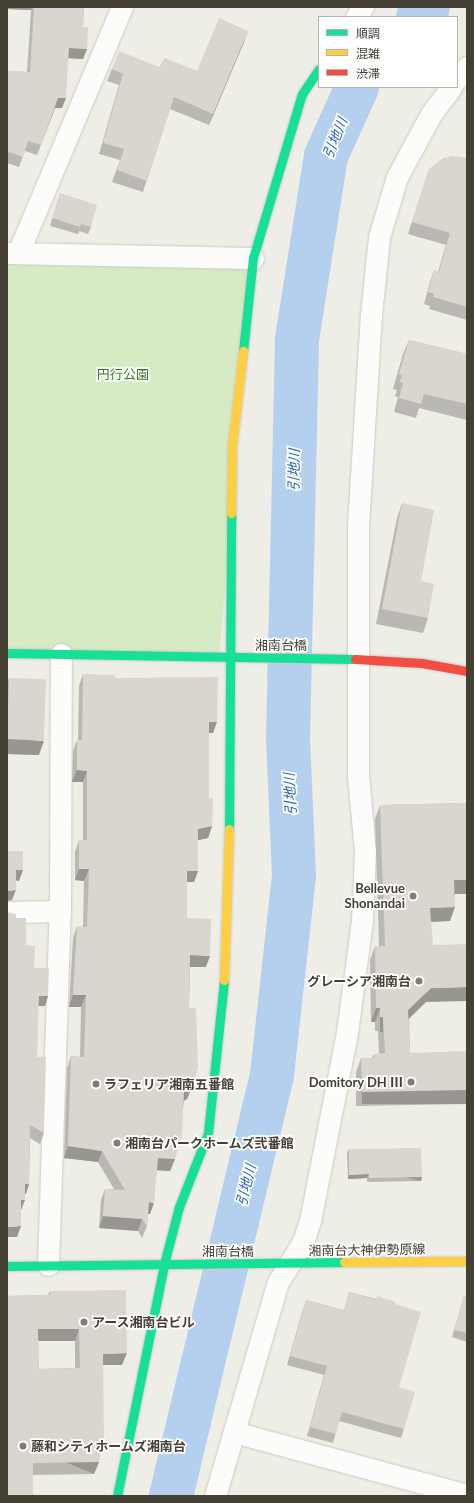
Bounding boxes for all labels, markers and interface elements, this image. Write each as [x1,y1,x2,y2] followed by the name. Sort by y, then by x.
[318,16,458,88] legend
[356,26,380,41] text: 順調
[356,46,380,61] text: 混雑
[356,66,380,81] text: 渋滞
[319,115,351,161] water label: 引地川
[97,366,149,382] park label: 円行公園
[285,449,303,491] water label: 引地川
[255,637,307,653] street label: 湘南台橋
[281,773,299,815] water label: 引地川
[345,881,405,912] place label: Bellevue Shonandai
[408,891,418,901] marker: Bellevue Shonandai
[307,973,411,989] place label: グレーシア湘南台
[414,976,424,986] marker: グレーシア湘南台
[308,1074,403,1090] place label: Domitory DH Ⅲ
[104,1076,234,1092] place label: ラフェリア湘南五番館
[406,1077,416,1087] marker: Domitory DH Ⅲ
[91,1079,101,1089] marker: ラフェリア湘南五番館
[125,1135,294,1151] place label: 湘南台パークホームズ弐番館
[112,1138,122,1148] marker: 湘南台パークホームズ弐番館
[233,1163,259,1207] water label: 引地川
[308,1241,426,1259] street label: 湘南台大神伊勢原線
[202,1243,254,1259] street label: 湘南台橋
[92,1314,195,1330] place label: アース湘南台ビル
[79,1317,89,1327] marker: アース湘南台ビル
[31,1438,187,1454] place label: 藤和シティホームズ湘南台
[18,1441,28,1451] marker: 藤和シティホームズ湘南台

